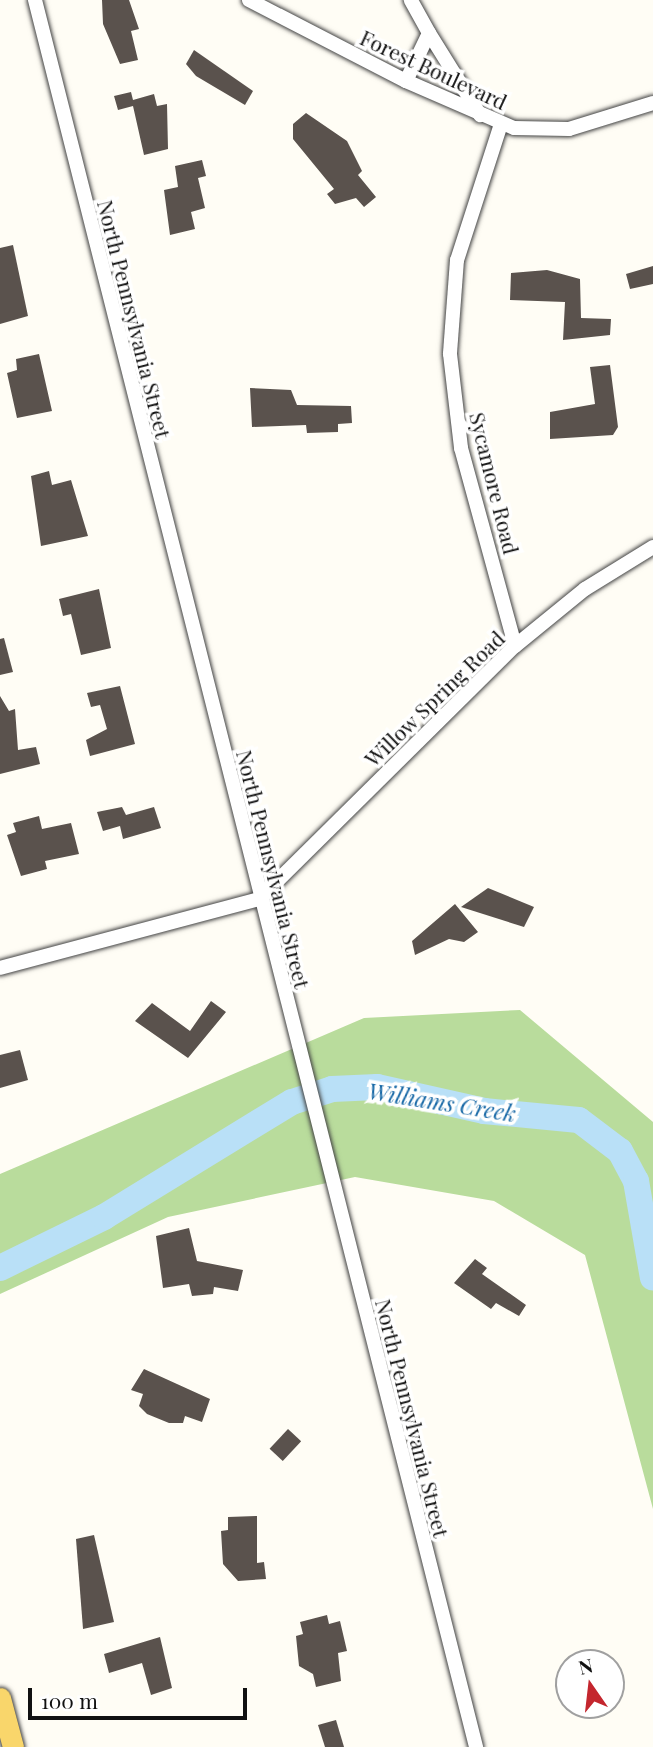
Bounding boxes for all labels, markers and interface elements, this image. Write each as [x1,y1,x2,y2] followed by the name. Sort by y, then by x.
[356,24,512,114] street label: Forest Boulevard
[93,197,177,441] street label: North Pennsylvania Street
[465,410,525,556] street label: Sycamore Road
[359,625,509,771] street label: Willow Spring Road
[232,747,316,991] street label: North Pennsylvania Street
[366,1077,518,1127] water label: Williams Creek
[371,1296,455,1540] street label: North Pennsylvania Street
[555,1649,625,1719] north arrow
[576,1651,595,1680] text: N
[32,1674,250,1718] scale bar
[41,1686,98,1714] text: 100 m

